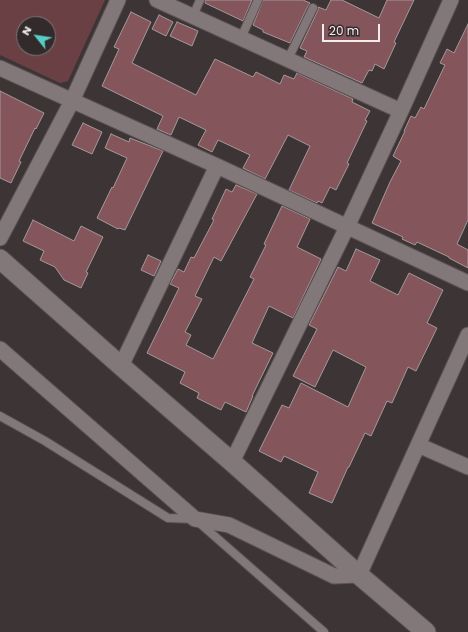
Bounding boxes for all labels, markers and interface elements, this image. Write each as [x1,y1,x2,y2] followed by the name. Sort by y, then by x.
[16,16,56,56] north arrow
[324,16,382,42] scale bar
[329,22,359,39] text: 20 m
[17,23,35,38] text: N

